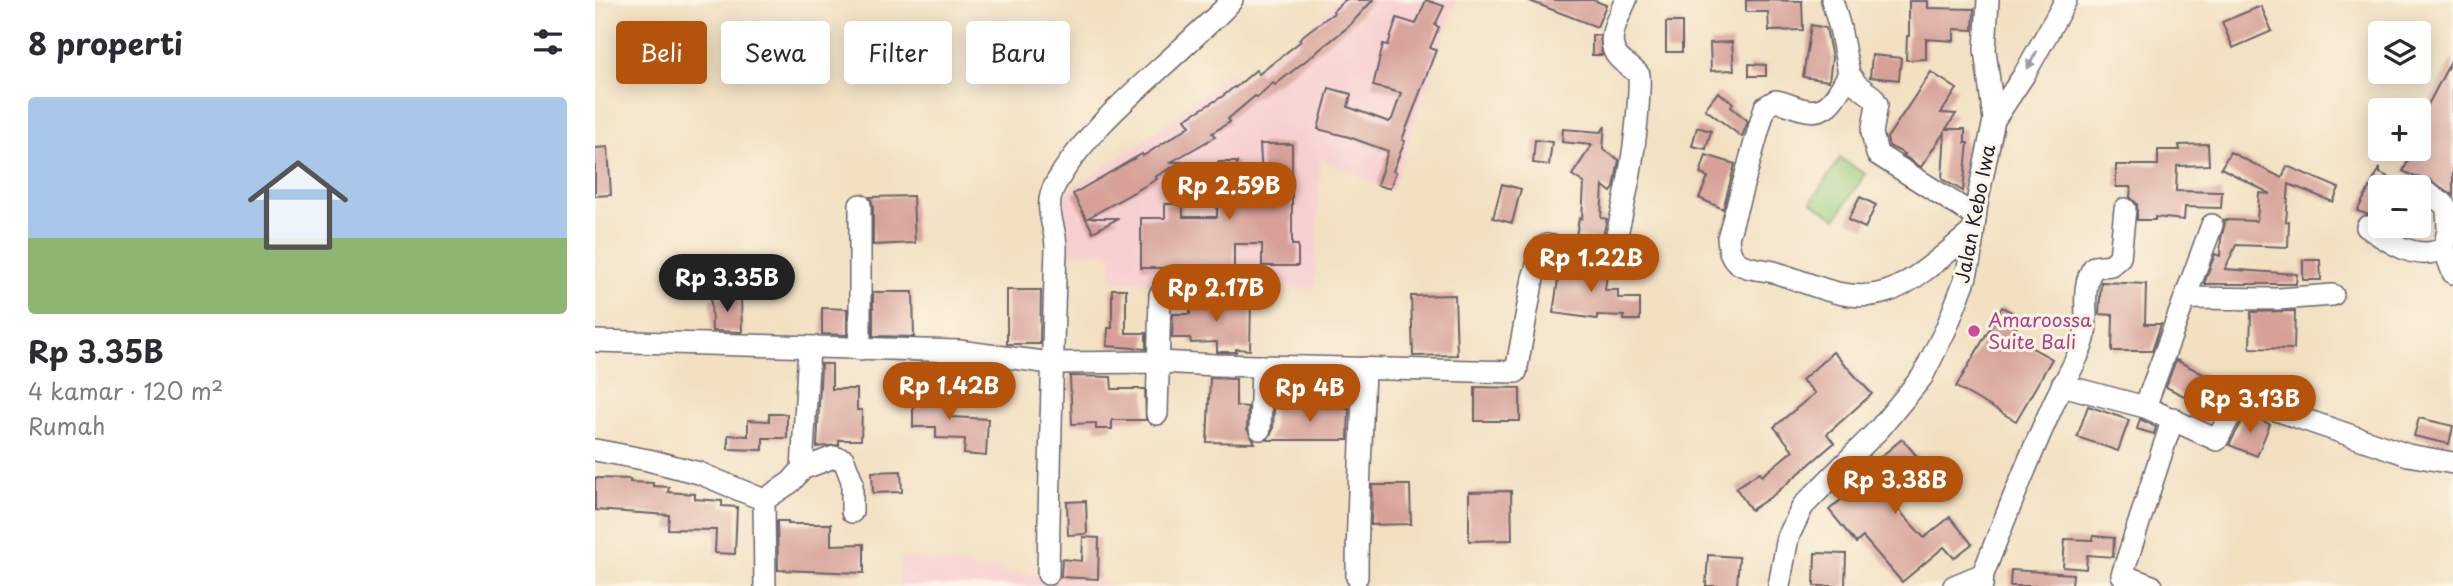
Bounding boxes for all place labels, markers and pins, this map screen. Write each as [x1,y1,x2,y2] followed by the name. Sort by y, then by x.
[1157,162,1301,222] pin: Rp 2.59B
[1519,234,1663,294] pin: Rp 1.22B
[655,254,799,314] pin: Rp 3.35B
[1144,264,1288,324] pin: Rp 2.17B
[1988,305,2092,355] place label: Amaroossa Suite Bali
[1966,323,1982,339] marker: Amaroossa Suite Bali
[877,362,1021,422] pin: Rp 1.42B
[1261,364,1359,424] pin: Rp 4B
[2178,376,2322,435] pin: Rp 3.13B
[1823,456,1967,516] pin: Rp 3.38B

